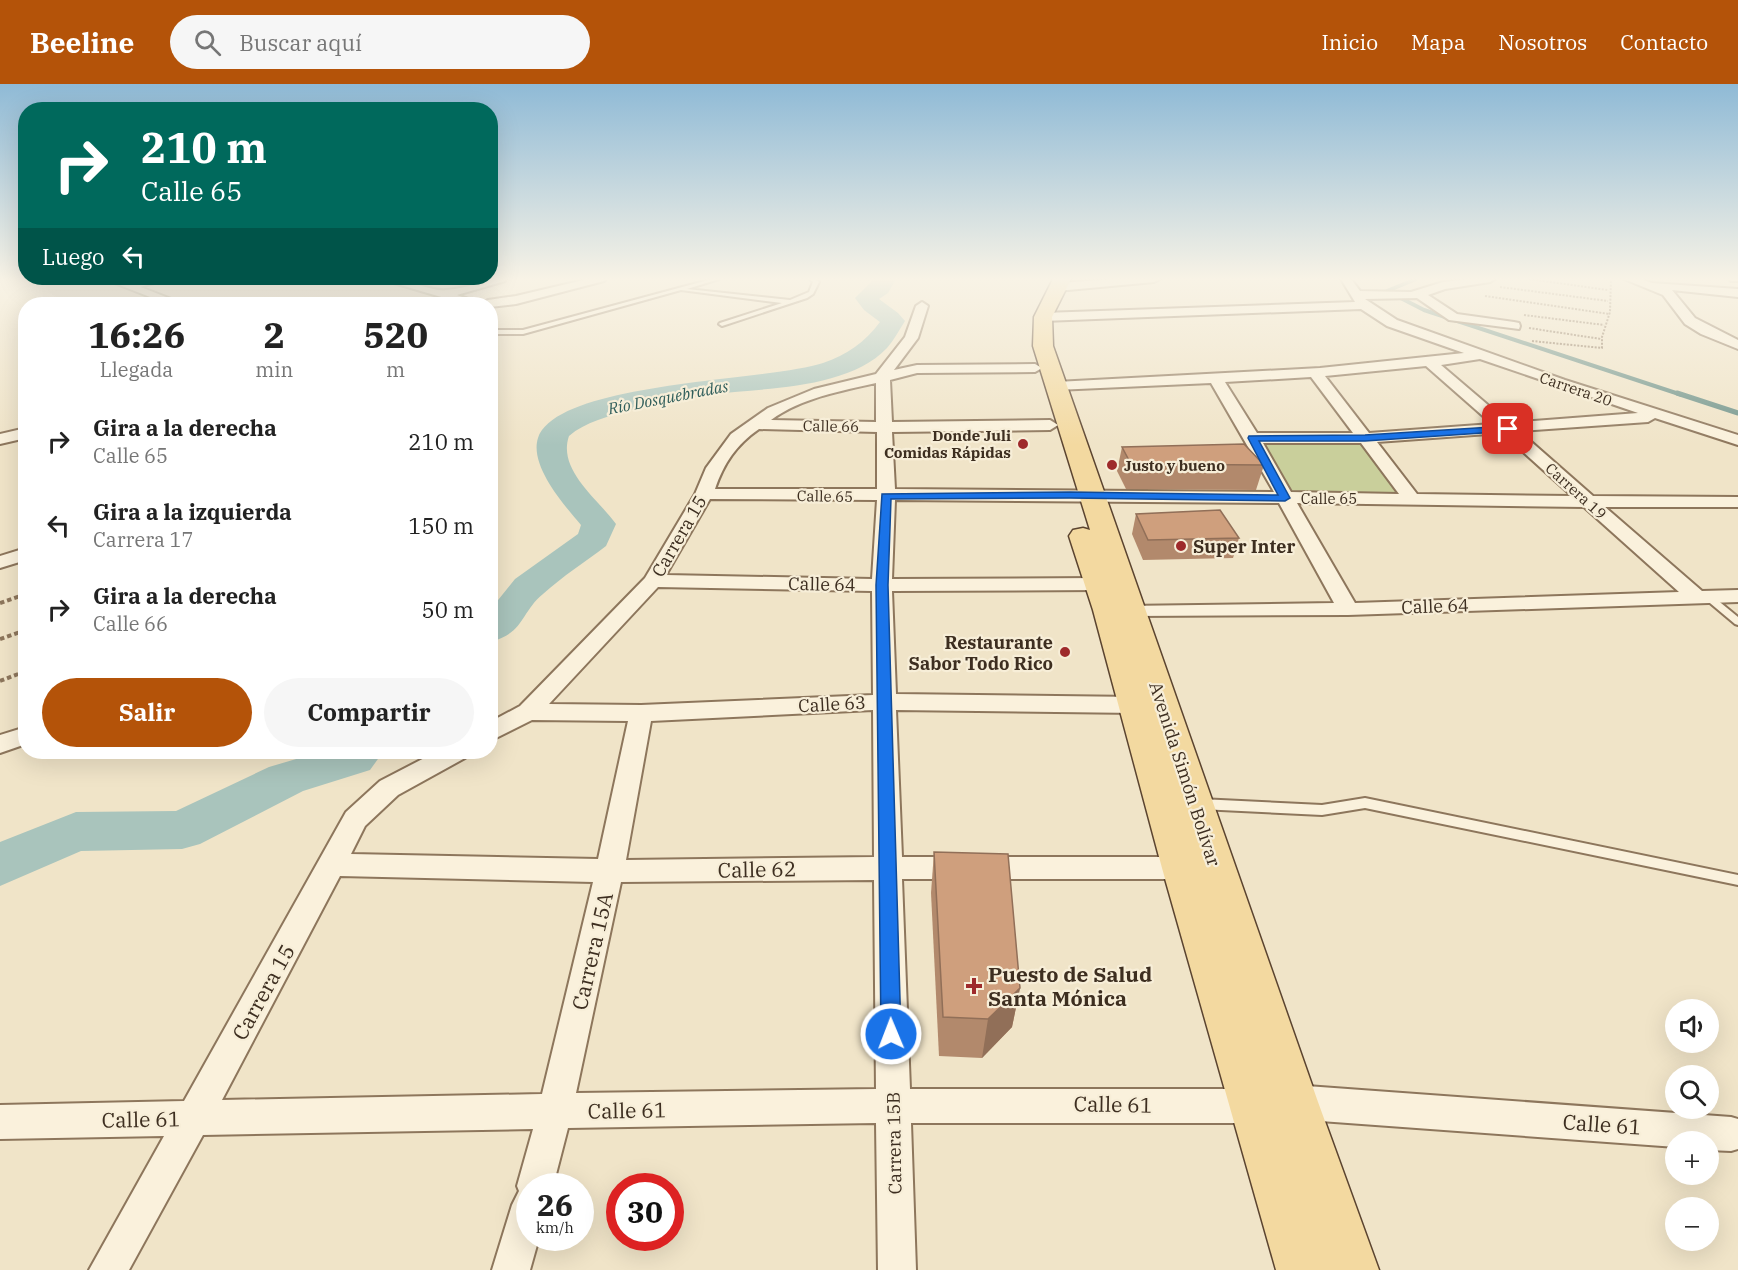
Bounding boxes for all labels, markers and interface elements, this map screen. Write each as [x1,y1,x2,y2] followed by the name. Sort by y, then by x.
[170,15,590,69] search box
[30,24,134,61] text: Beeline
[191,26,224,59] icon: search
[239,28,362,57] text: Buscar aquí
[1321,28,1378,56] text: Inicio
[1411,28,1465,56] text: Mapa
[1498,28,1587,56] text: Nosotros
[1620,28,1708,56] text: Contacto
[141,120,267,175] text: 210 m
[42,126,120,204] icon: right
[141,173,242,208] text: Calle 65
[117,240,150,273] icon: left
[42,242,105,271] text: Luego
[88,311,185,358] text: 16:26
[263,311,285,358] text: 2
[363,311,428,358] text: 520
[100,356,173,383] text: Llegada
[255,356,293,383] text: min
[386,356,405,383] text: m
[1537,368,1615,410] street label: Carrera 20
[605,376,730,419] water label: Río Dosquebradas
[1482,403,1533,454] pin
[1491,412,1524,445] icon: arrive
[93,413,277,442] text: Gira a la derecha
[803,416,859,436] street label: Calle 66
[42,425,75,458] icon: right
[884,426,1011,462] place label: Donde Juli Comidas Rápidas
[408,427,474,456] text: 210 m
[1016,437,1030,451] marker: Donde Juli Comidas Rápidas
[93,442,168,469] text: Calle 65
[1124,456,1225,475] place label: Justo y bueno
[1105,458,1119,472] marker: Justo y bueno
[1542,459,1610,523] street label: Carrera 19
[797,486,853,506] street label: Calle 65
[1301,489,1357,508] street label: Calle 65
[646,491,712,581] street label: Carrera 15
[93,497,292,526] text: Gira a la izquierda
[42,509,75,542] icon: left
[408,511,474,540] text: 150 m
[93,526,194,553] text: Carrera 17
[1193,535,1295,558] place label: Super Inter
[1174,539,1188,553] marker: Super Inter
[788,572,856,596] street label: Calle 64
[93,581,277,610] text: Gira a la derecha
[42,593,75,626] icon: right
[1401,593,1469,619] street label: Calle 64
[422,595,474,624] text: 50 m
[93,610,168,637] text: Calle 66
[909,631,1053,675] place label: Restaurante Sabor Todo Rico
[1058,645,1072,659] marker: Restaurante Sabor Todo Rico
[42,678,252,747] button: Salir
[264,678,474,747] button: Compartir
[1144,679,1226,869] street label: Avenida Simón Bolívar
[798,691,866,717] street label: Calle 63
[717,854,797,884] street label: Calle 62
[565,889,619,1013] street label: Carrera 15A
[225,939,301,1045] street label: Carrera 15
[988,960,1152,1012] place label: Puesto de Salud Santa Mónica
[965,977,983,995] marker: Puesto de Salud Santa Mónica
[1665,999,1719,1251] map controls
[1665,999,1719,1053] button: sound
[859,1002,923,1066] position arrow
[1665,1065,1719,1119] button: search
[1073,1089,1153,1119] street label: Calle 61
[882,1092,906,1194] street label: Carrera 15B
[587,1095,667,1125] street label: Calle 61
[101,1104,181,1134] street label: Calle 61
[1562,1107,1642,1141] street label: Calle 61
[1665,1131,1719,1185] button: +
[606,1173,684,1251] speed limit sign: 30
[537,1185,573,1224] text: 26
[1665,1197,1719,1251] button: −
[536,1218,574,1237] text: km/h

